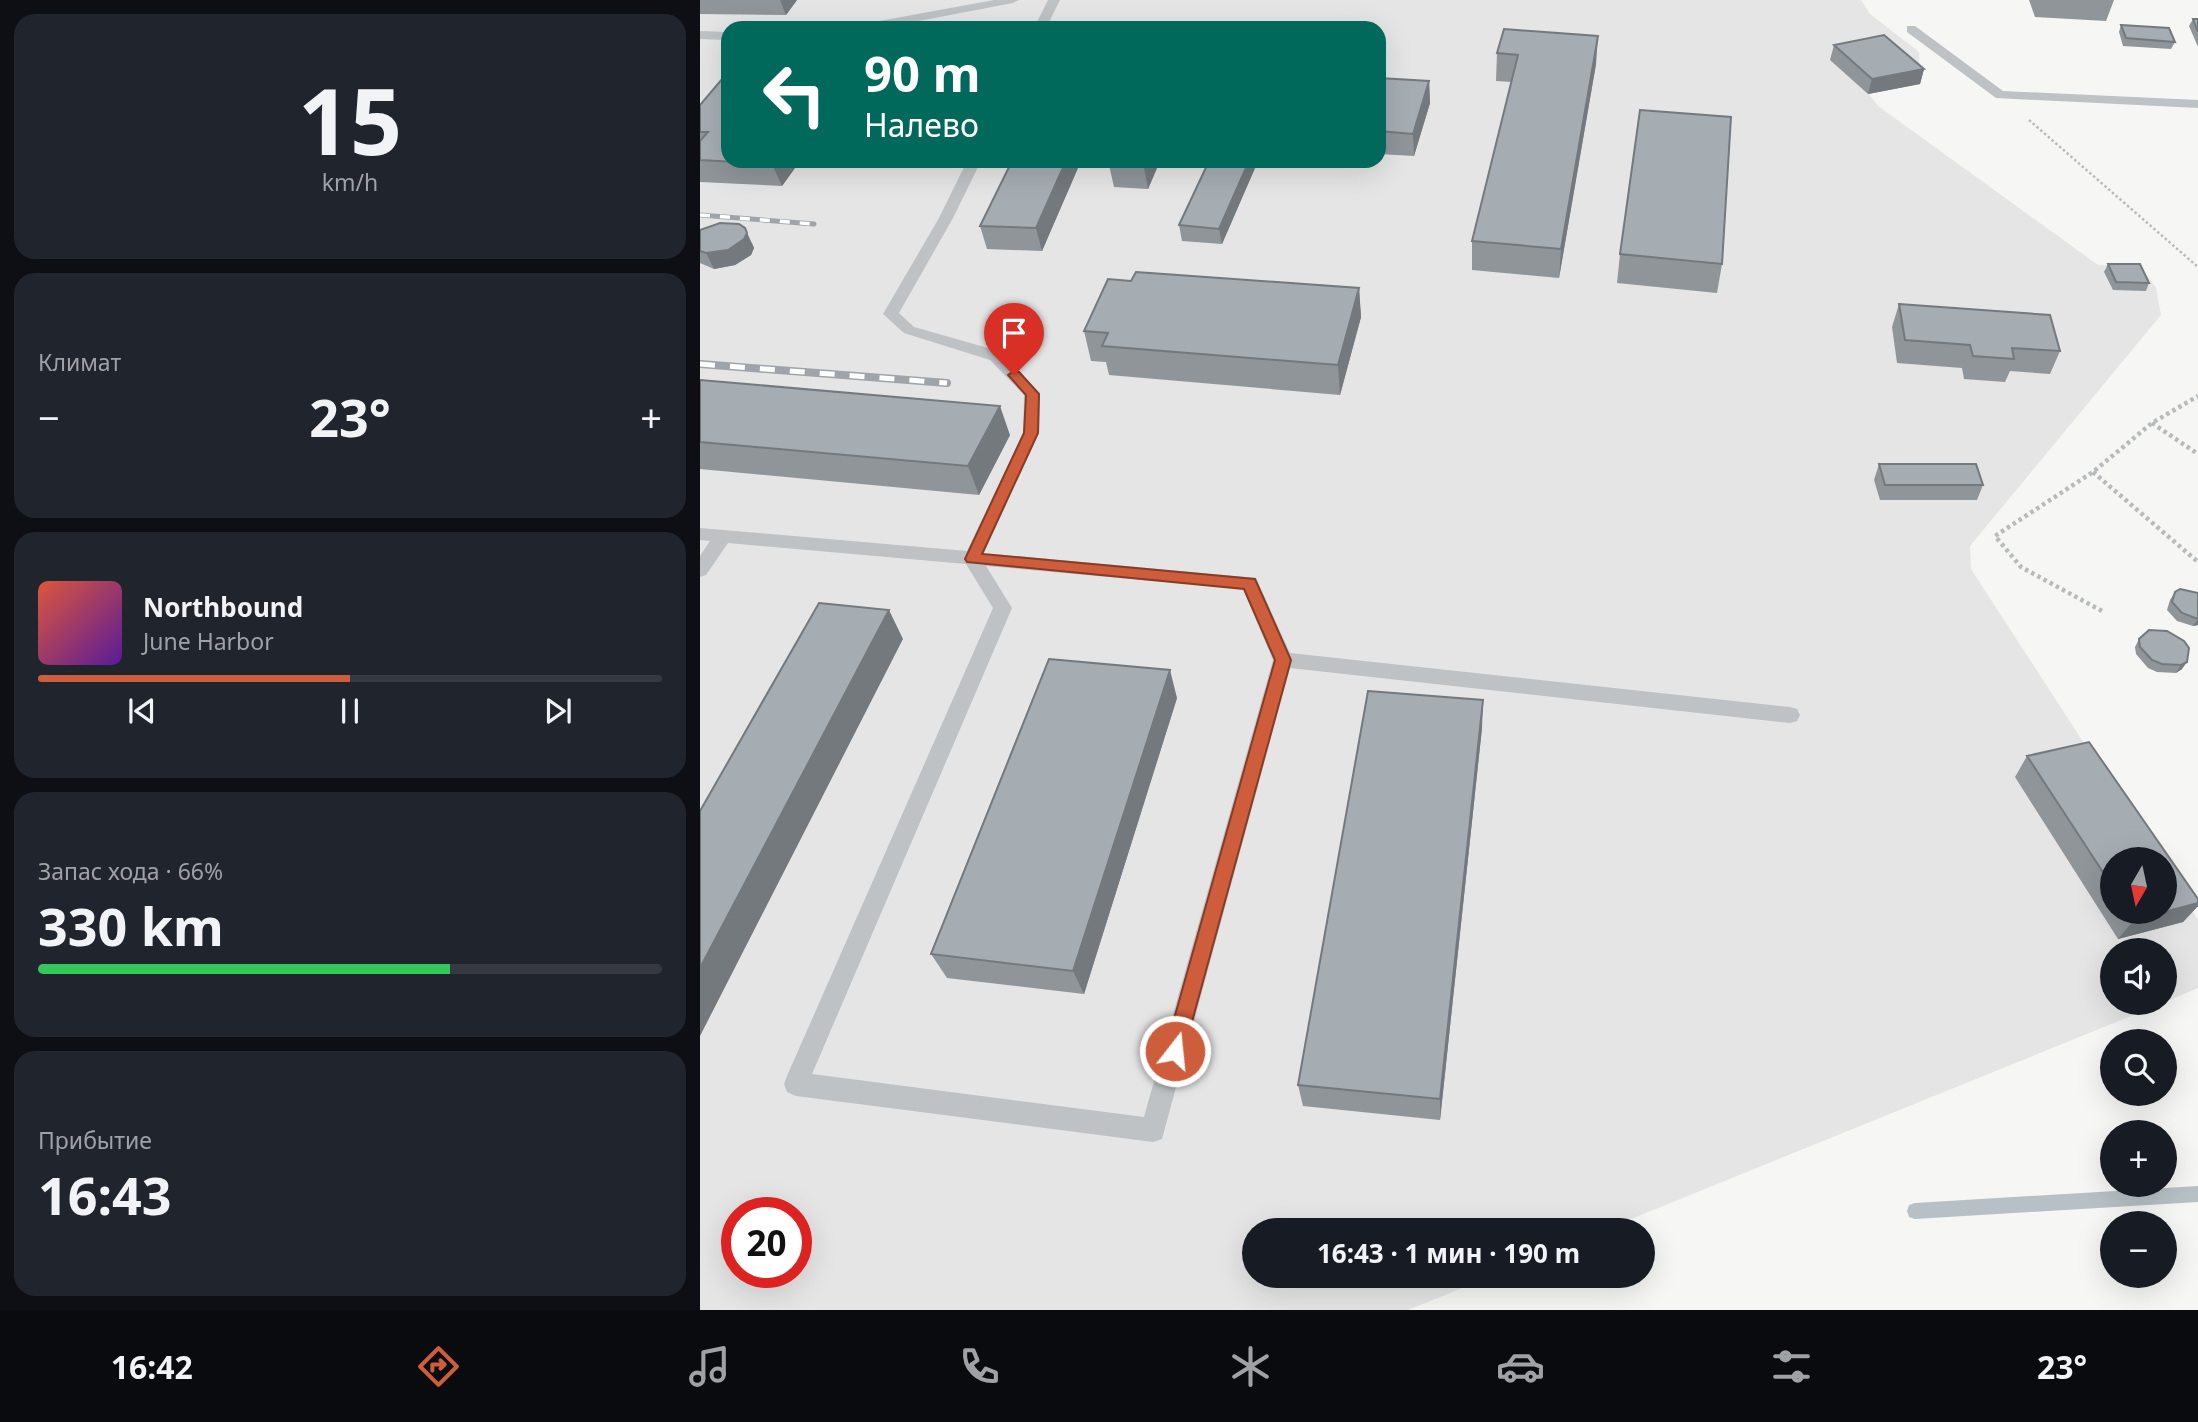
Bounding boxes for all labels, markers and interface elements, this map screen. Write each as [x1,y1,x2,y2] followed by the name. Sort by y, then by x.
[864,40,981,106] text: 90 m
[749,49,840,140] icon: left
[298,58,402,182] text: 15
[864,103,979,146] text: Налево
[322,166,378,198] text: km/h
[984,303,1044,375] pin
[995,314,1033,352] icon: arrive
[38,346,121,378] text: Климат
[309,381,391,452] text: 23°
[38,391,60,443] text: −
[640,391,662,443] text: +
[143,589,303,625] text: Northbound
[143,625,274,657] text: June Harbor
[123,692,161,730] icon: previous
[331,692,369,730] icon: pause
[539,692,577,730] icon: next
[2100,847,2177,924] north arrow
[2100,847,2177,1288] map controls
[38,855,223,887] text: Запас хода · 66%
[38,890,224,961] text: 330 km
[2100,938,2177,1015] button: sound
[1138,1014,1212,1088] position arrow
[2100,1029,2177,1106] button: search
[2100,1120,2177,1197] button: +
[38,1124,152,1156] text: Прибытие
[38,1159,172,1230] text: 16:43
[721,1197,812,1288] speed limit sign: 20
[2100,1211,2177,1288] button: −
[1317,1235,1580,1271] text: 16:43 · 1 мин · 190 m
[414,1342,463,1391] icon: directions
[685,1342,734,1391] icon: music
[955,1342,1004,1391] icon: phone
[1226,1342,1275,1391] icon: climate
[1496,1342,1545,1391] icon: car
[1767,1342,1816,1391] icon: filters
[111,1345,193,1388] text: 16:42
[2037,1345,2087,1388] text: 23°

